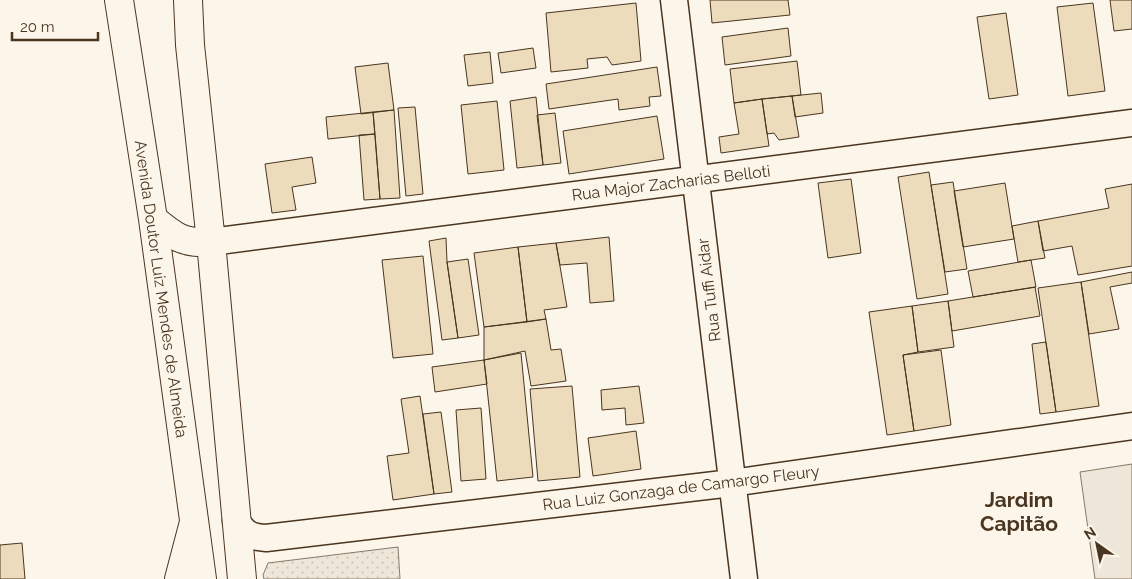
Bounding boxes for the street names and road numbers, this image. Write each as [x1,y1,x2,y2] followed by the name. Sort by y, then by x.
[131,139,191,439] street label: Avenida Doutor Luiz Mendes de Almeida
[571,161,771,205] street label: Rua Major Zacharias Belloti
[693,237,725,343] street label: Rua Tuffi Aidar
[541,462,821,514] street label: Rua Luiz Gonzaga de Camargo Fleury

